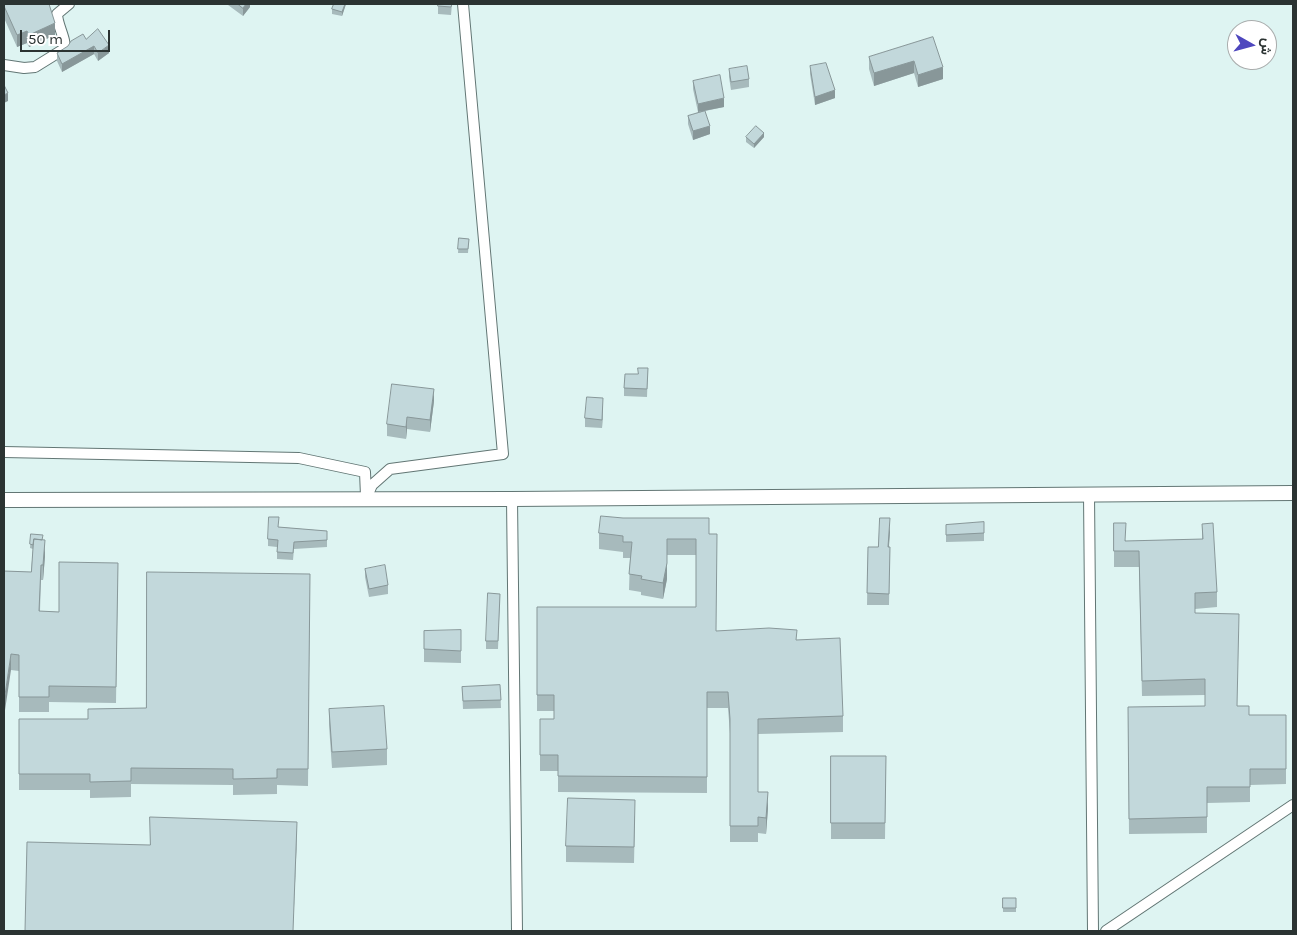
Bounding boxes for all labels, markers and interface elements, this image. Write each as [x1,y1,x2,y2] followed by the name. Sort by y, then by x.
[22,20,112,52] scale bar
[1227,20,1277,70] north arrow
[28,30,63,48] text: 50 m
[1257,37,1276,56] text: ش

